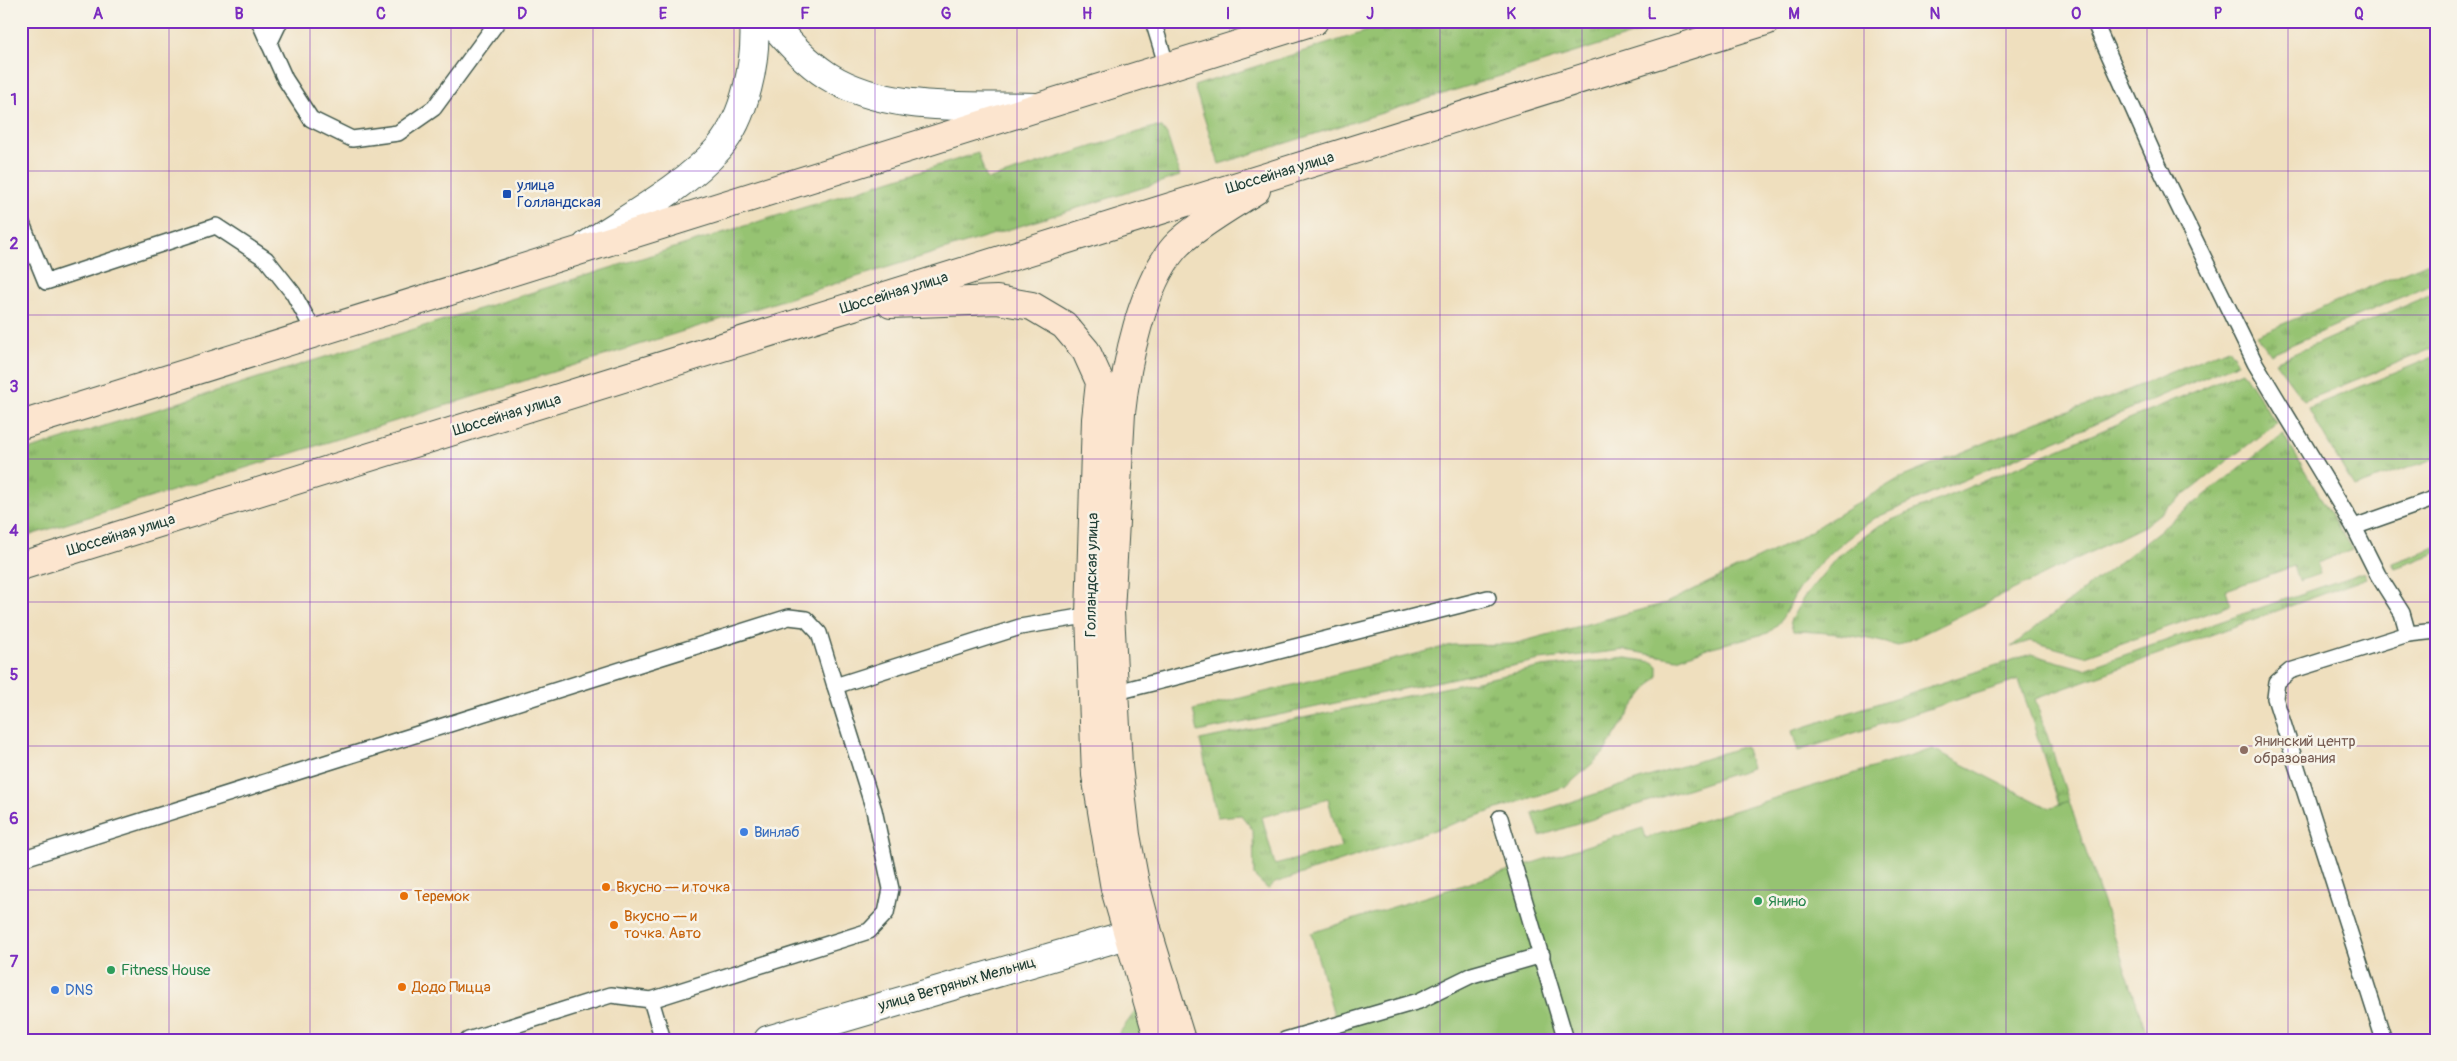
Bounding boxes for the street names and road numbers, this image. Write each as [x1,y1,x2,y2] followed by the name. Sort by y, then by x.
[1224,147,1336,198] street label: Шоссейная улица
[838,267,950,318] street label: Шоссейная улица
[451,389,563,440] street label: Шоссейная улица
[65,509,177,560] street label: Шоссейная улица
[1081,513,1103,637] street label: Голландская улица
[875,952,1038,1016] street label: улица Ветряных Мельниц

